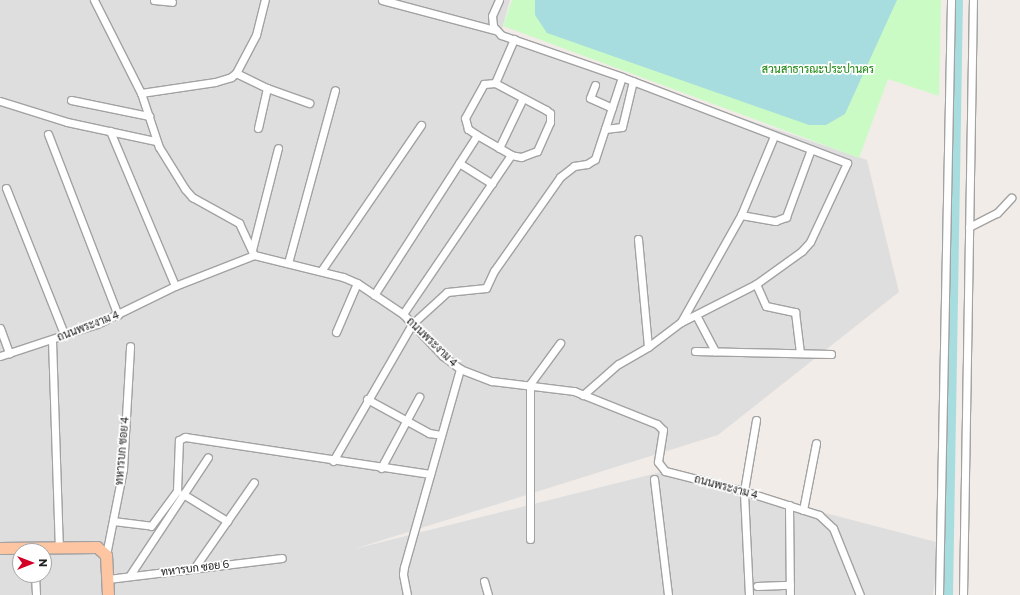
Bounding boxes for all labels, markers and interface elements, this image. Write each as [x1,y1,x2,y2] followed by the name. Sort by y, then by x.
[762,62,874,76] park label: สวนสาธารณะประปานคร
[55,308,121,344] street label: ถนนพระงาม 4
[404,315,460,369] street label: ถนนพระงาม 4
[112,416,132,486] street label: ทหารบก ซอย 4
[693,472,759,502] street label: ถนนพระงาม 4
[12,543,52,583] north arrow
[160,557,230,579] street label: ทหารบก ซอย 6
[37,559,50,567] text: N

